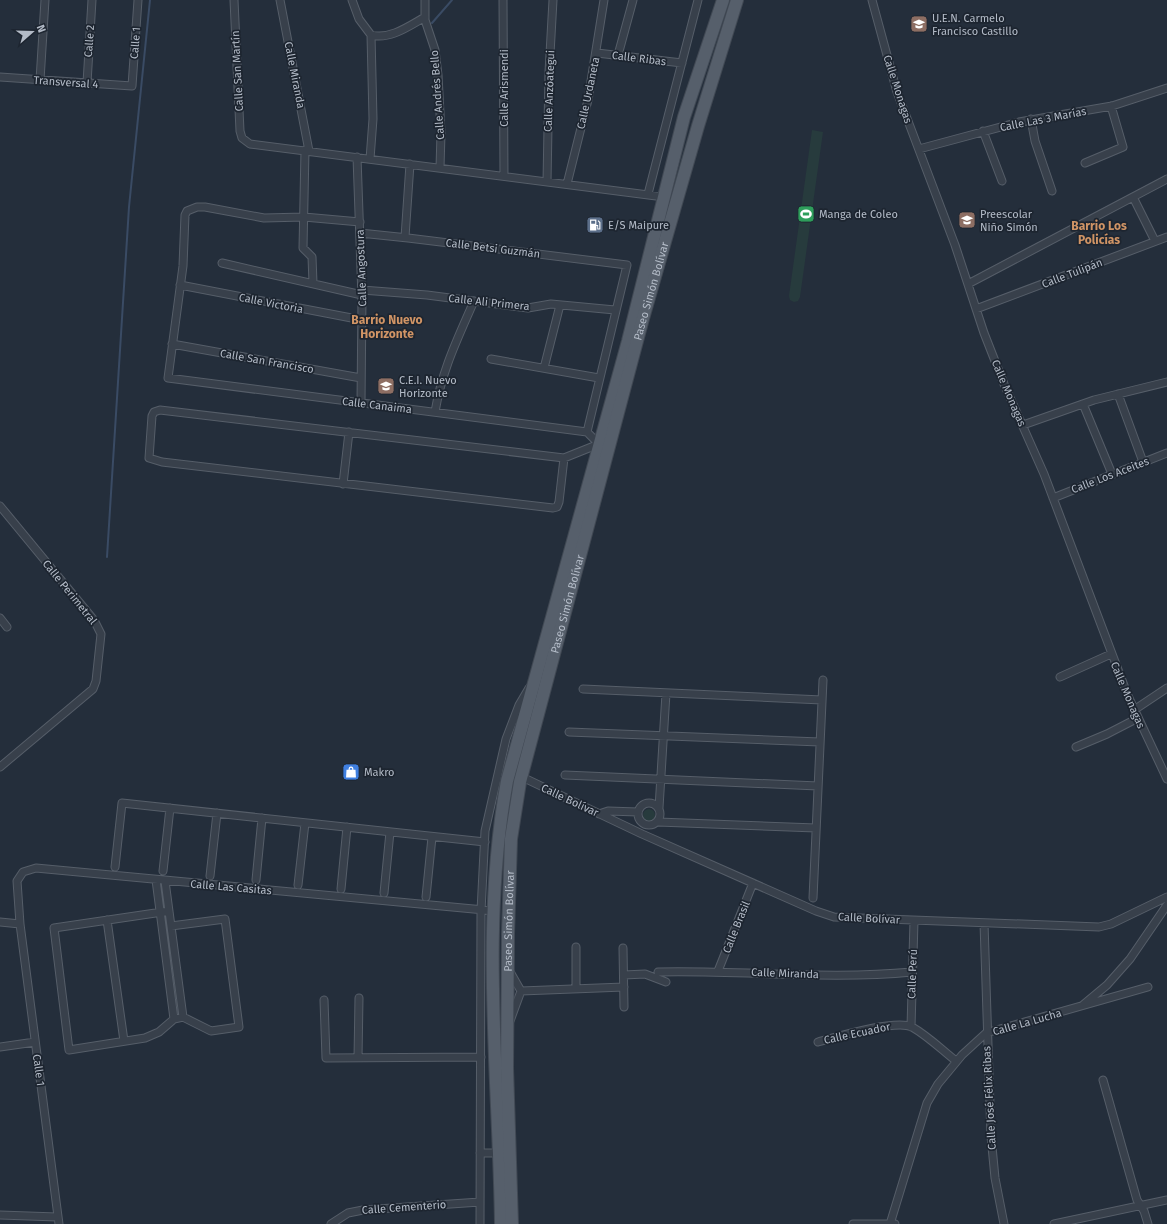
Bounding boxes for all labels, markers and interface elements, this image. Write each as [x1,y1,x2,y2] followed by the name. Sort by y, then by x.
[12,12,52,52] north arrow
[932,12,1018,38] place label: U.E.N. Carmelo Francisco Castillo
[909,14,929,34] school or university icon: U.E.N. Carmelo Francisco Castillo
[34,23,48,34] text: N
[82,24,97,58] street label: Calle 2
[128,27,143,59] street label: Calle 1
[229,30,246,112] street label: Calle San Martín
[282,41,307,110] street label: Calle Miranda
[498,49,511,127] street label: Calle Arismendi
[611,49,667,68] street label: Calle Ribas
[428,50,447,140] street label: Calle Andrés Bello
[542,50,557,132] street label: Calle Anzóategui
[880,53,915,125] street label: Calle Monagas
[575,56,602,130] street label: Calle Urdaneta
[33,74,99,91] street label: Transversal 4
[999,105,1087,134] street label: Calle Las 3 Marías
[796,204,816,224] sports icon: Manga de Coleo
[819,208,898,221] place label: Manga de Coleo
[980,208,1038,234] place label: Preescolar Niño Simón
[957,210,977,230] school or university icon: Preescolar Niño Simón
[585,215,605,235] fuel station icon: E/S Maipure
[608,219,669,232] place label: E/S Maipure
[1071,219,1127,247] district label: Barrio Los Policías
[354,229,369,307] street label: Calle Angostura
[445,236,541,261] street label: Calle Betsi Guzmán
[631,240,672,342] street label: Paseo Simón Bolívar
[1040,256,1104,291] street label: Calle Tulipán
[238,291,304,316] street label: Calle Victoria
[448,292,530,313] street label: Calle Ali Primera
[351,313,423,341] district label: Barrio Nuevo Horizonte
[219,347,315,376] street label: Calle San Francisco
[989,358,1028,428] street label: Calle Monagas
[399,374,457,400] place label: C.E.I. Nuevo Horizonte
[376,376,396,396] school or university icon: C.E.I. Nuevo Horizonte
[341,395,413,416] street label: Calle Canaima
[1069,455,1151,496] street label: Calle Los Aceites
[548,553,587,655] street label: Paseo Simón Bolívar
[40,558,100,627] street label: Calle Perimetral
[1108,660,1147,730] street label: Calle Monagas
[341,762,361,782] shop icon: Makro
[364,766,395,779] place label: Makro
[539,781,601,820] street label: Calle Bolívar
[502,869,517,972] street label: Paseo Simón Bolívar
[190,877,272,898] street label: Calle Las Casitas
[720,899,753,955] street label: Calle Brasil
[838,910,901,927] street label: Calle Bolívar
[905,949,920,999] street label: Calle Perú
[751,966,819,981] street label: Calle Miranda
[991,1006,1063,1039] street label: Calle La Lucha
[823,1020,892,1047] street label: Calle Ecuador
[980,1046,999,1150] street label: Calle José Félix Ribas
[30,1053,47,1087] street label: Calle 1
[361,1198,447,1217] street label: Calle Cementerio

